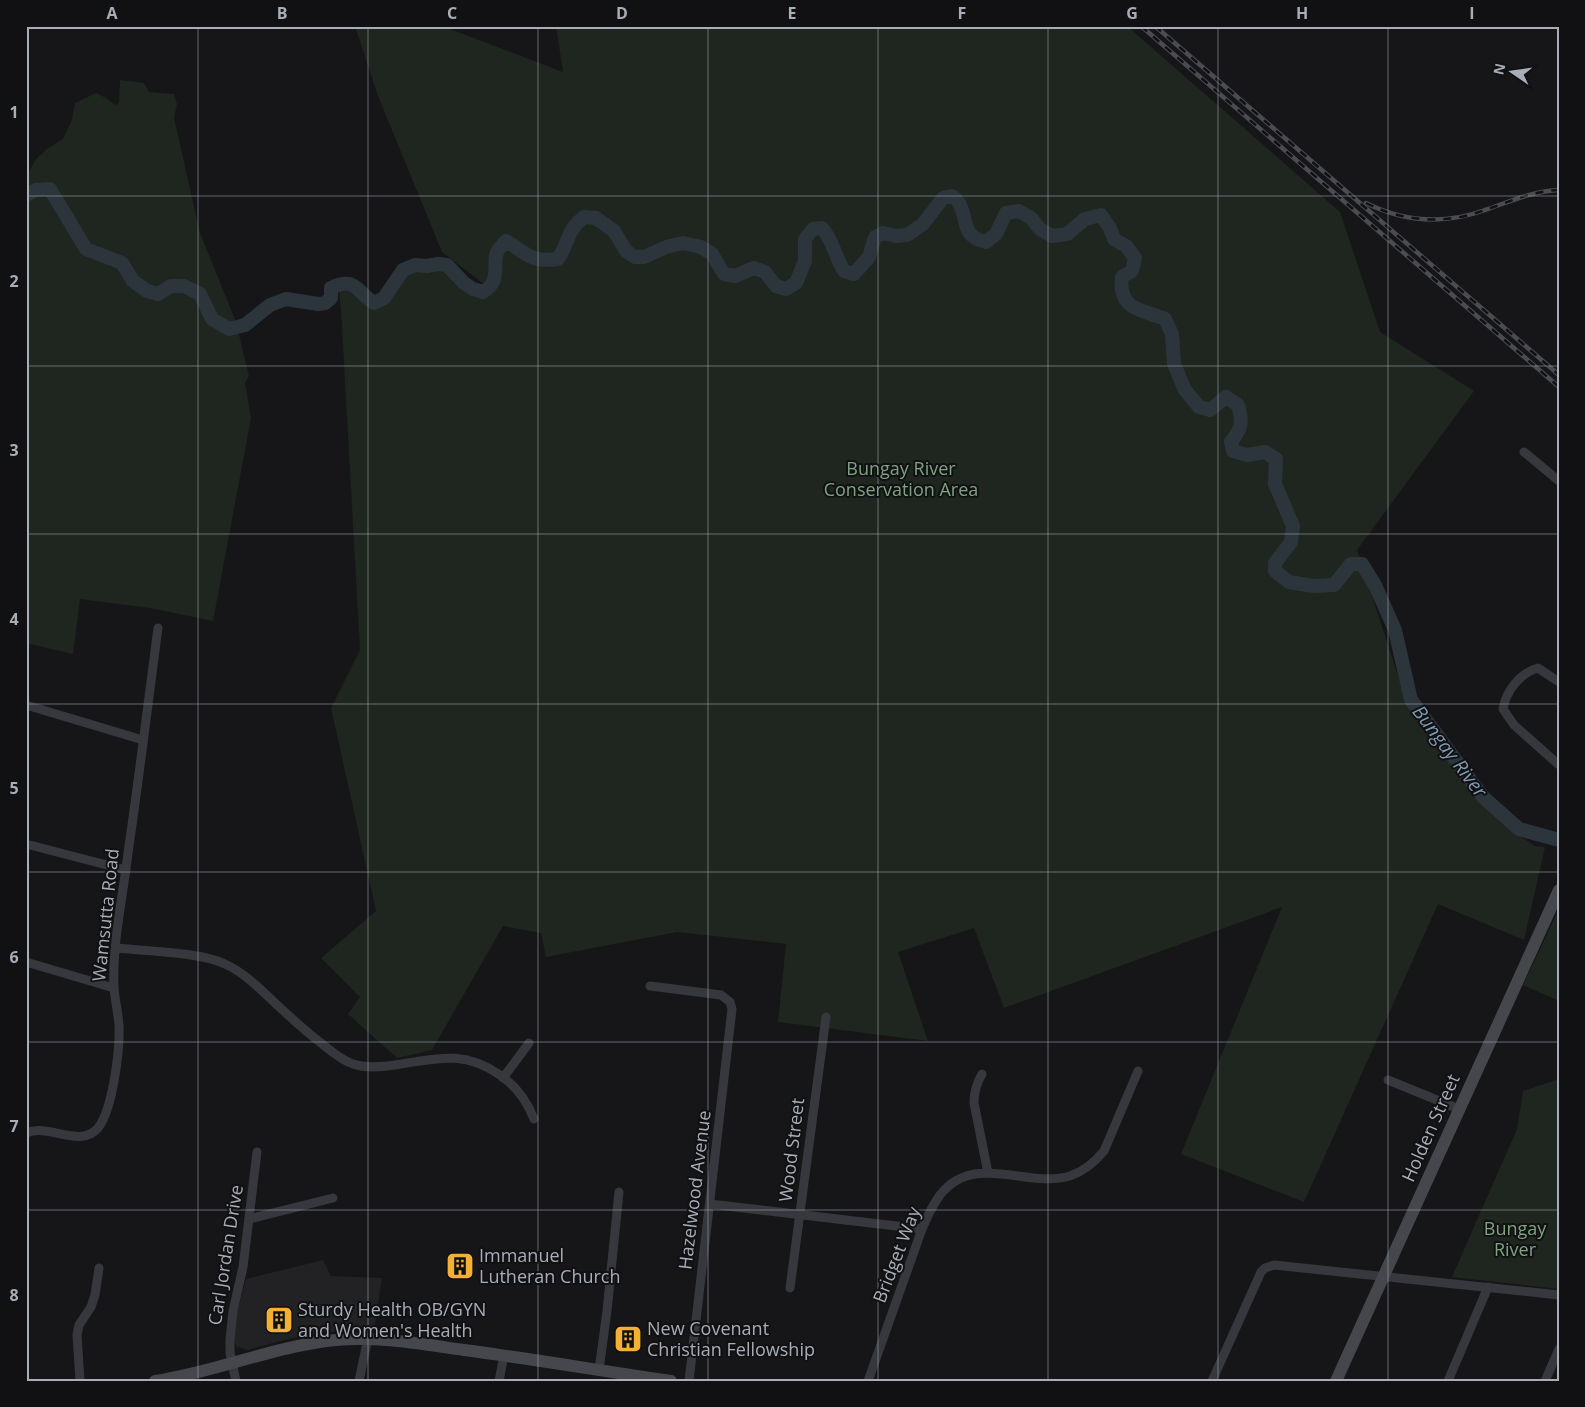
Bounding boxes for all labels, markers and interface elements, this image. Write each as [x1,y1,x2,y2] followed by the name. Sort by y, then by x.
[106,2,118,24] text: A
[277,2,287,24] text: B
[447,2,457,24] text: C
[616,2,628,24] text: D
[788,2,797,24] text: E
[958,2,966,24] text: F
[1126,2,1138,24] text: G
[1296,2,1308,24] text: H
[1469,2,1475,24] text: I
[1488,48,1538,98] north arrow
[1488,61,1509,77] text: N
[9,101,19,123] text: 1
[9,270,19,292] text: 2
[9,439,19,461] text: 3
[824,456,978,501] park label: Bungay River Conservation Area
[9,608,19,630] text: 4
[1407,700,1494,804] water label: Bungay River
[9,777,19,799] text: 5
[86,847,124,982] street label: Wamsutta Road
[9,946,19,968] text: 6
[1396,1070,1465,1185] street label: Holden Street
[773,1097,809,1203] street label: Wood Street
[672,1109,716,1271] street label: Hazelwood Avenue
[9,1115,19,1137] text: 7
[202,1183,248,1327] street label: Carl Jordan Drive
[867,1202,926,1306] street label: Bridget Way
[1484,1216,1547,1261] park label: Bungay River
[479,1243,621,1288] place label: Immanuel Lutheran Church
[445,1251,475,1281] building icon: Immanuel Lutheran Church
[9,1284,19,1306] text: 8
[298,1297,486,1342] place label: Sturdy Health OB/GYN and Women's Health
[264,1305,294,1335] building icon: Sturdy Health OB/GYN and Women's Health
[647,1316,815,1361] place label: New Covenant Christian Fellowship
[613,1324,643,1354] building icon: New Covenant Christian Fellowship

